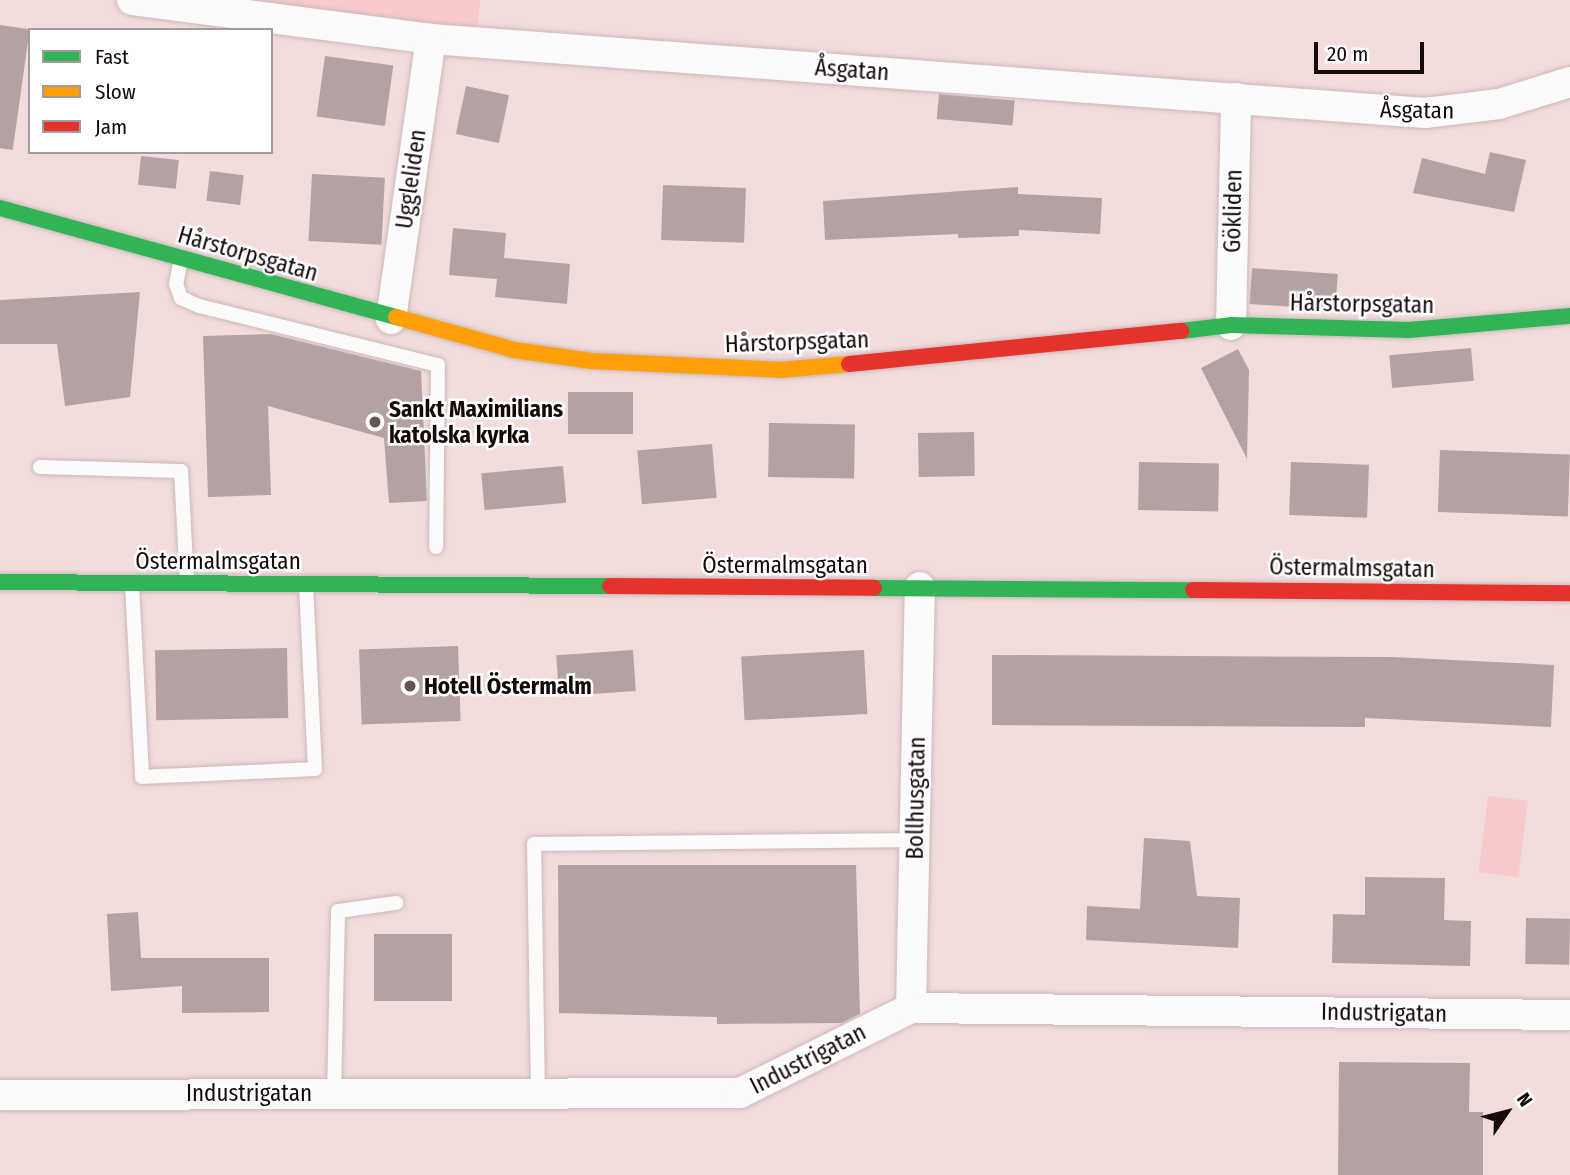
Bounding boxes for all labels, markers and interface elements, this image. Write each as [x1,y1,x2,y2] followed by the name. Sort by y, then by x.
[28,28,273,154] legend
[1318,28,1428,72] scale bar
[1327,41,1368,67] text: 20 m
[95,44,129,70] text: Fast
[814,54,890,86] street label: Åsgatan
[95,79,136,105] text: Slow
[1380,96,1454,124] street label: Åsgatan
[95,114,127,140] text: Jam
[390,127,432,231] street label: Uggleliden
[1218,169,1248,253] street label: Gökliden
[175,221,321,287] street label: Hårstorpsgatan
[1290,289,1434,319] street label: Hårstorpsgatan
[724,326,870,358] street label: Hårstorpsgatan
[389,395,563,449] place label: Sankt Maximilians katolska kyrka
[367,414,383,430] marker: Sankt Maximilians katolska kyrka
[135,547,301,575] street label: Östermalmsgatan
[702,551,868,579] street label: Östermalmsgatan
[1269,553,1435,583] street label: Östermalmsgatan
[424,672,592,700] place label: Hotell Östermalm
[402,678,418,694] marker: Hotell Östermalm
[901,736,931,860] street label: Bollhusgatan
[1321,998,1447,1028] street label: Industrigatan
[746,1018,870,1100] street label: Industrigatan
[1472,1077,1542,1147] north arrow
[186,1079,312,1107] street label: Industrigatan
[1512,1088,1537,1111] text: N

